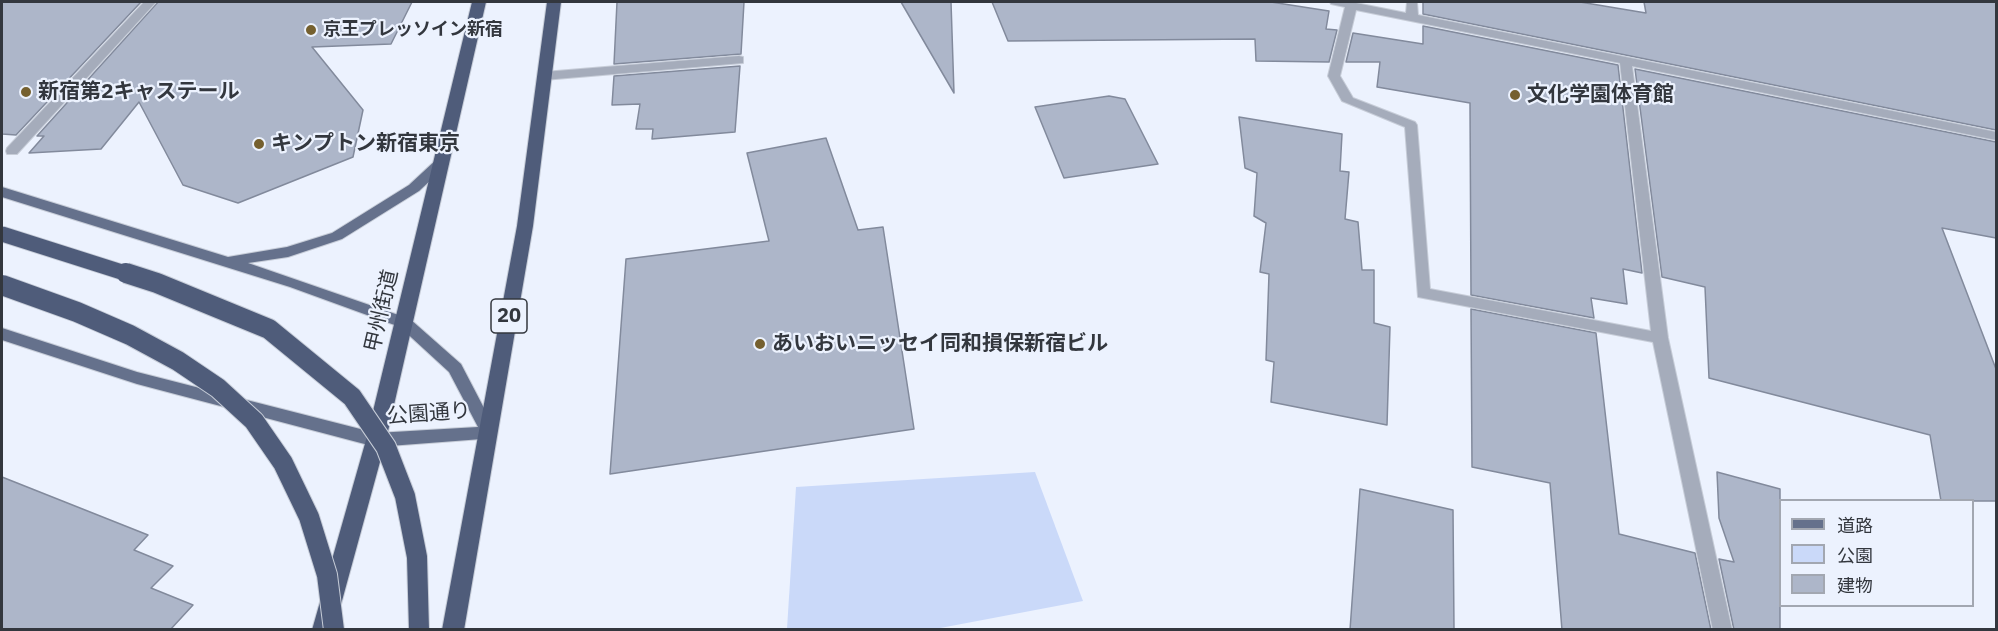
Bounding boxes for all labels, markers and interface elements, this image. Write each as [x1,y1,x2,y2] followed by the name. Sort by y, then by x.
[323,19,503,41] place label: 京王プレッソイン新宿
[304,23,318,37] marker: 京王プレッソイン新宿
[38,79,240,105] place label: 新宿第2キャステール
[1527,82,1674,108] place label: 文化学園体育館
[19,85,33,99] marker: 新宿第2キャステール
[1508,88,1522,102] marker: 文化学園体育館
[271,131,460,157] place label: キンプトン新宿東京
[252,137,266,151] marker: キンプトン新宿東京
[360,267,404,355] street label: 甲州街道
[491,299,527,333] road number: 20
[772,331,1108,357] place label: あいおいニッセイ同和損保新宿ビル
[753,337,767,351] marker: あいおいニッセイ同和損保新宿ビル
[386,399,472,429] street label: 公園通り
[1779,499,1974,607] legend
[1837,514,1873,537] text: 道路
[1837,544,1873,567] text: 公園
[1837,574,1873,597] text: 建物

